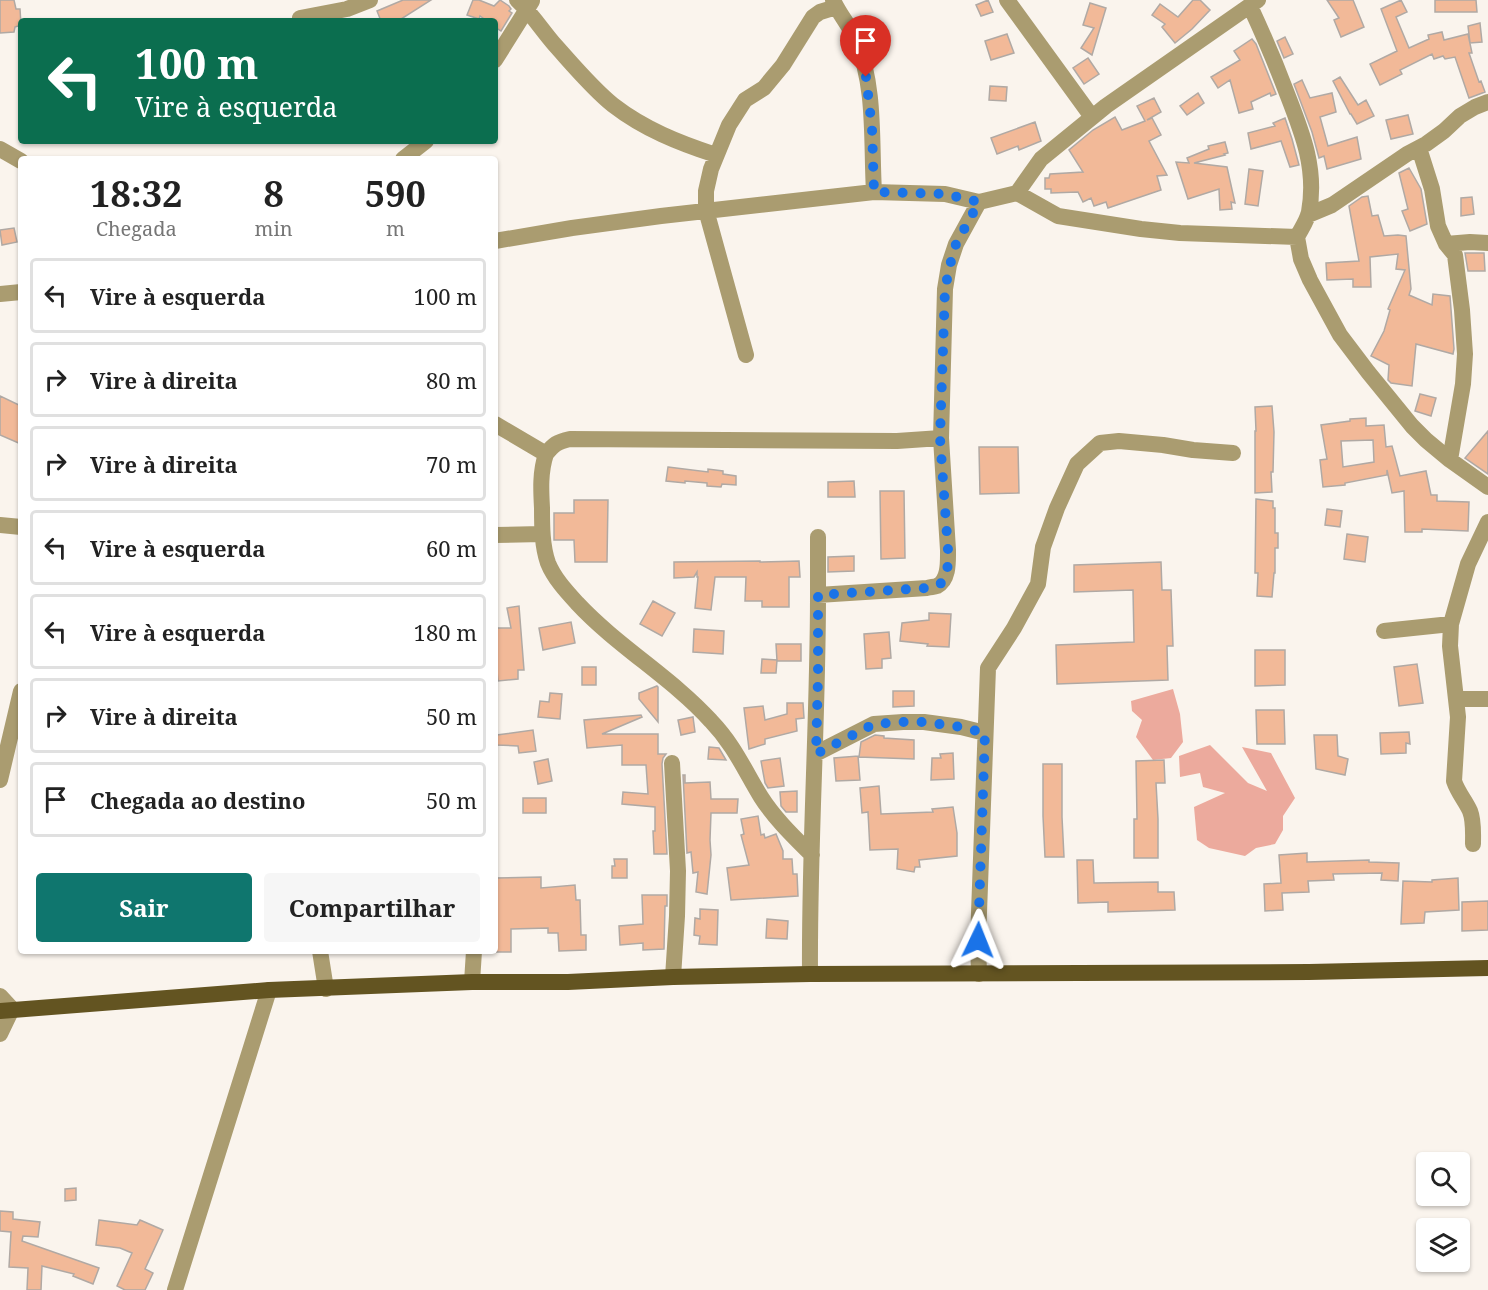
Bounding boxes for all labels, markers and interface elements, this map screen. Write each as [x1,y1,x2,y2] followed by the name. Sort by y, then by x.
[840,15,891,77] pin
[849,24,882,57] icon: arrive
[135,34,259,91] text: 100 m
[36,42,114,120] icon: left
[135,88,338,125] text: Vire à esquerda
[90,169,182,218] text: 18:32
[263,169,284,218] text: 8
[365,169,426,218] text: 590
[96,215,177,242] text: Chegada
[255,215,293,242] text: min
[386,215,405,242] text: m
[39,279,72,312] icon: left
[90,281,266,311] text: Vire à esquerda
[414,281,477,311] text: 100 m
[39,363,72,396] icon: right
[90,365,238,395] text: Vire à direita
[426,365,477,395] text: 80 m
[39,447,72,480] icon: right
[90,449,238,479] text: Vire à direita
[426,449,477,479] text: 70 m
[39,531,72,564] icon: left
[90,533,266,563] text: Vire à esquerda
[426,533,477,563] text: 60 m
[39,615,72,648] icon: left
[90,617,266,647] text: Vire à esquerda
[414,617,477,647] text: 180 m
[39,699,72,732] icon: right
[90,701,238,731] text: Vire à direita
[426,701,477,731] text: 50 m
[39,783,72,816] icon: arrive
[90,785,305,815] text: Chegada ao destino
[426,785,477,815] text: 50 m
[36,873,252,942] button: Sair
[264,873,480,942] button: Compartilhar
[946,908,1010,972] position arrow
[1416,1152,1470,1272] map controls
[1416,1152,1470,1206] button: search
[1416,1218,1470,1272] button: layers

